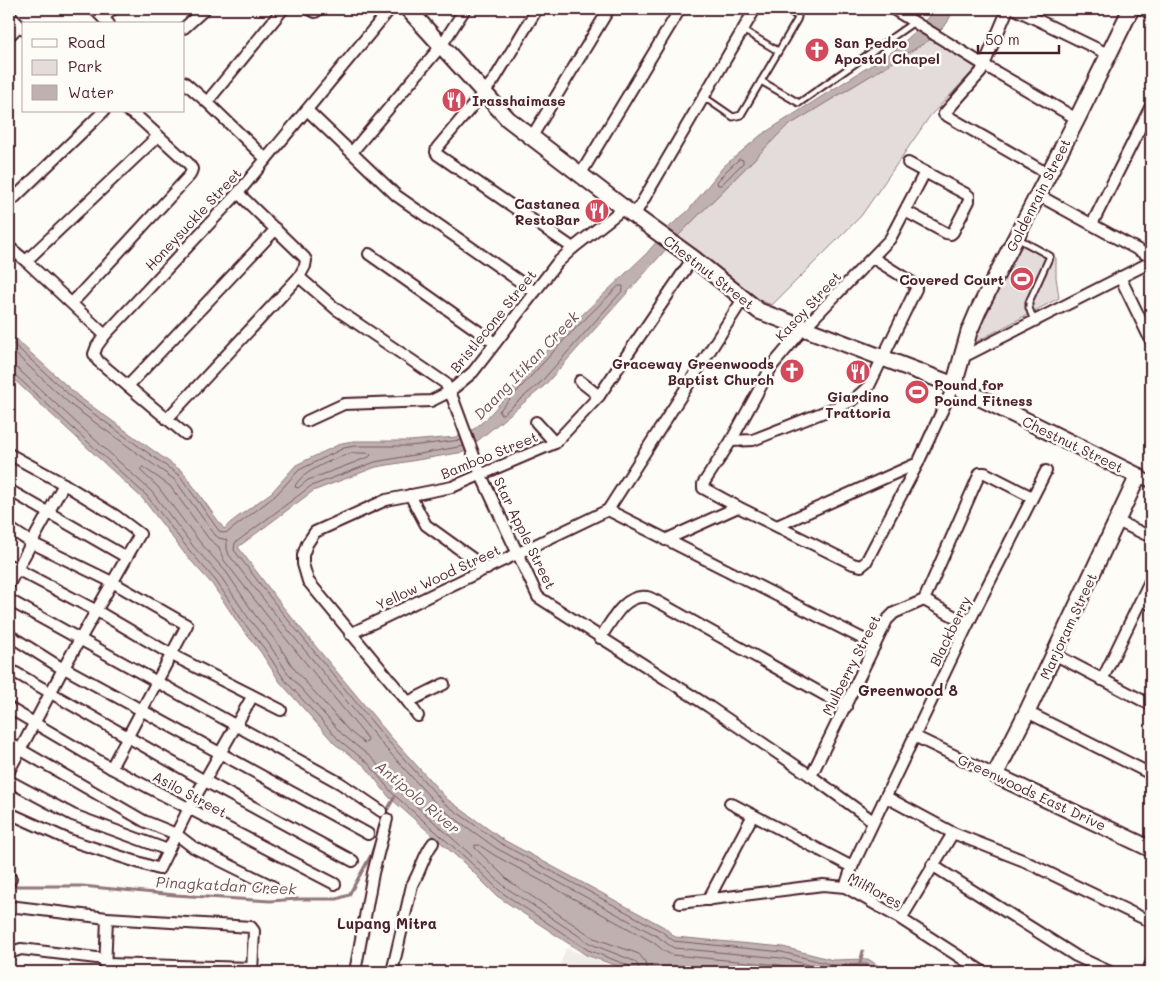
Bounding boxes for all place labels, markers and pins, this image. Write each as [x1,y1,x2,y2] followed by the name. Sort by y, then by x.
[834,33,940,68] place label: San Pedro Apostol Chapel
[804,37,830,63] church icon: San Pedro Apostol Chapel
[441,87,467,113] restaurant icon: Irasshaimase
[472,91,566,110] place label: Irasshaimase
[514,194,580,229] place label: Castanea RestoBar
[584,198,610,224] restaurant icon: Castanea RestoBar
[1009,266,1035,292] sports icon: Covered Court
[899,270,1004,289] place label: Covered Court
[612,354,774,389] place label: Graceway Greenwoods Baptist Church
[779,358,805,384] church icon: Graceway Greenwoods Baptist Church
[845,359,871,385] restaurant icon: Giardino Trattoria
[934,375,1032,410] place label: Pound for Pound Fitness
[904,379,930,405] sports icon: Pound for Pound Fitness
[825,387,891,422] place label: Giardino Trattoria

